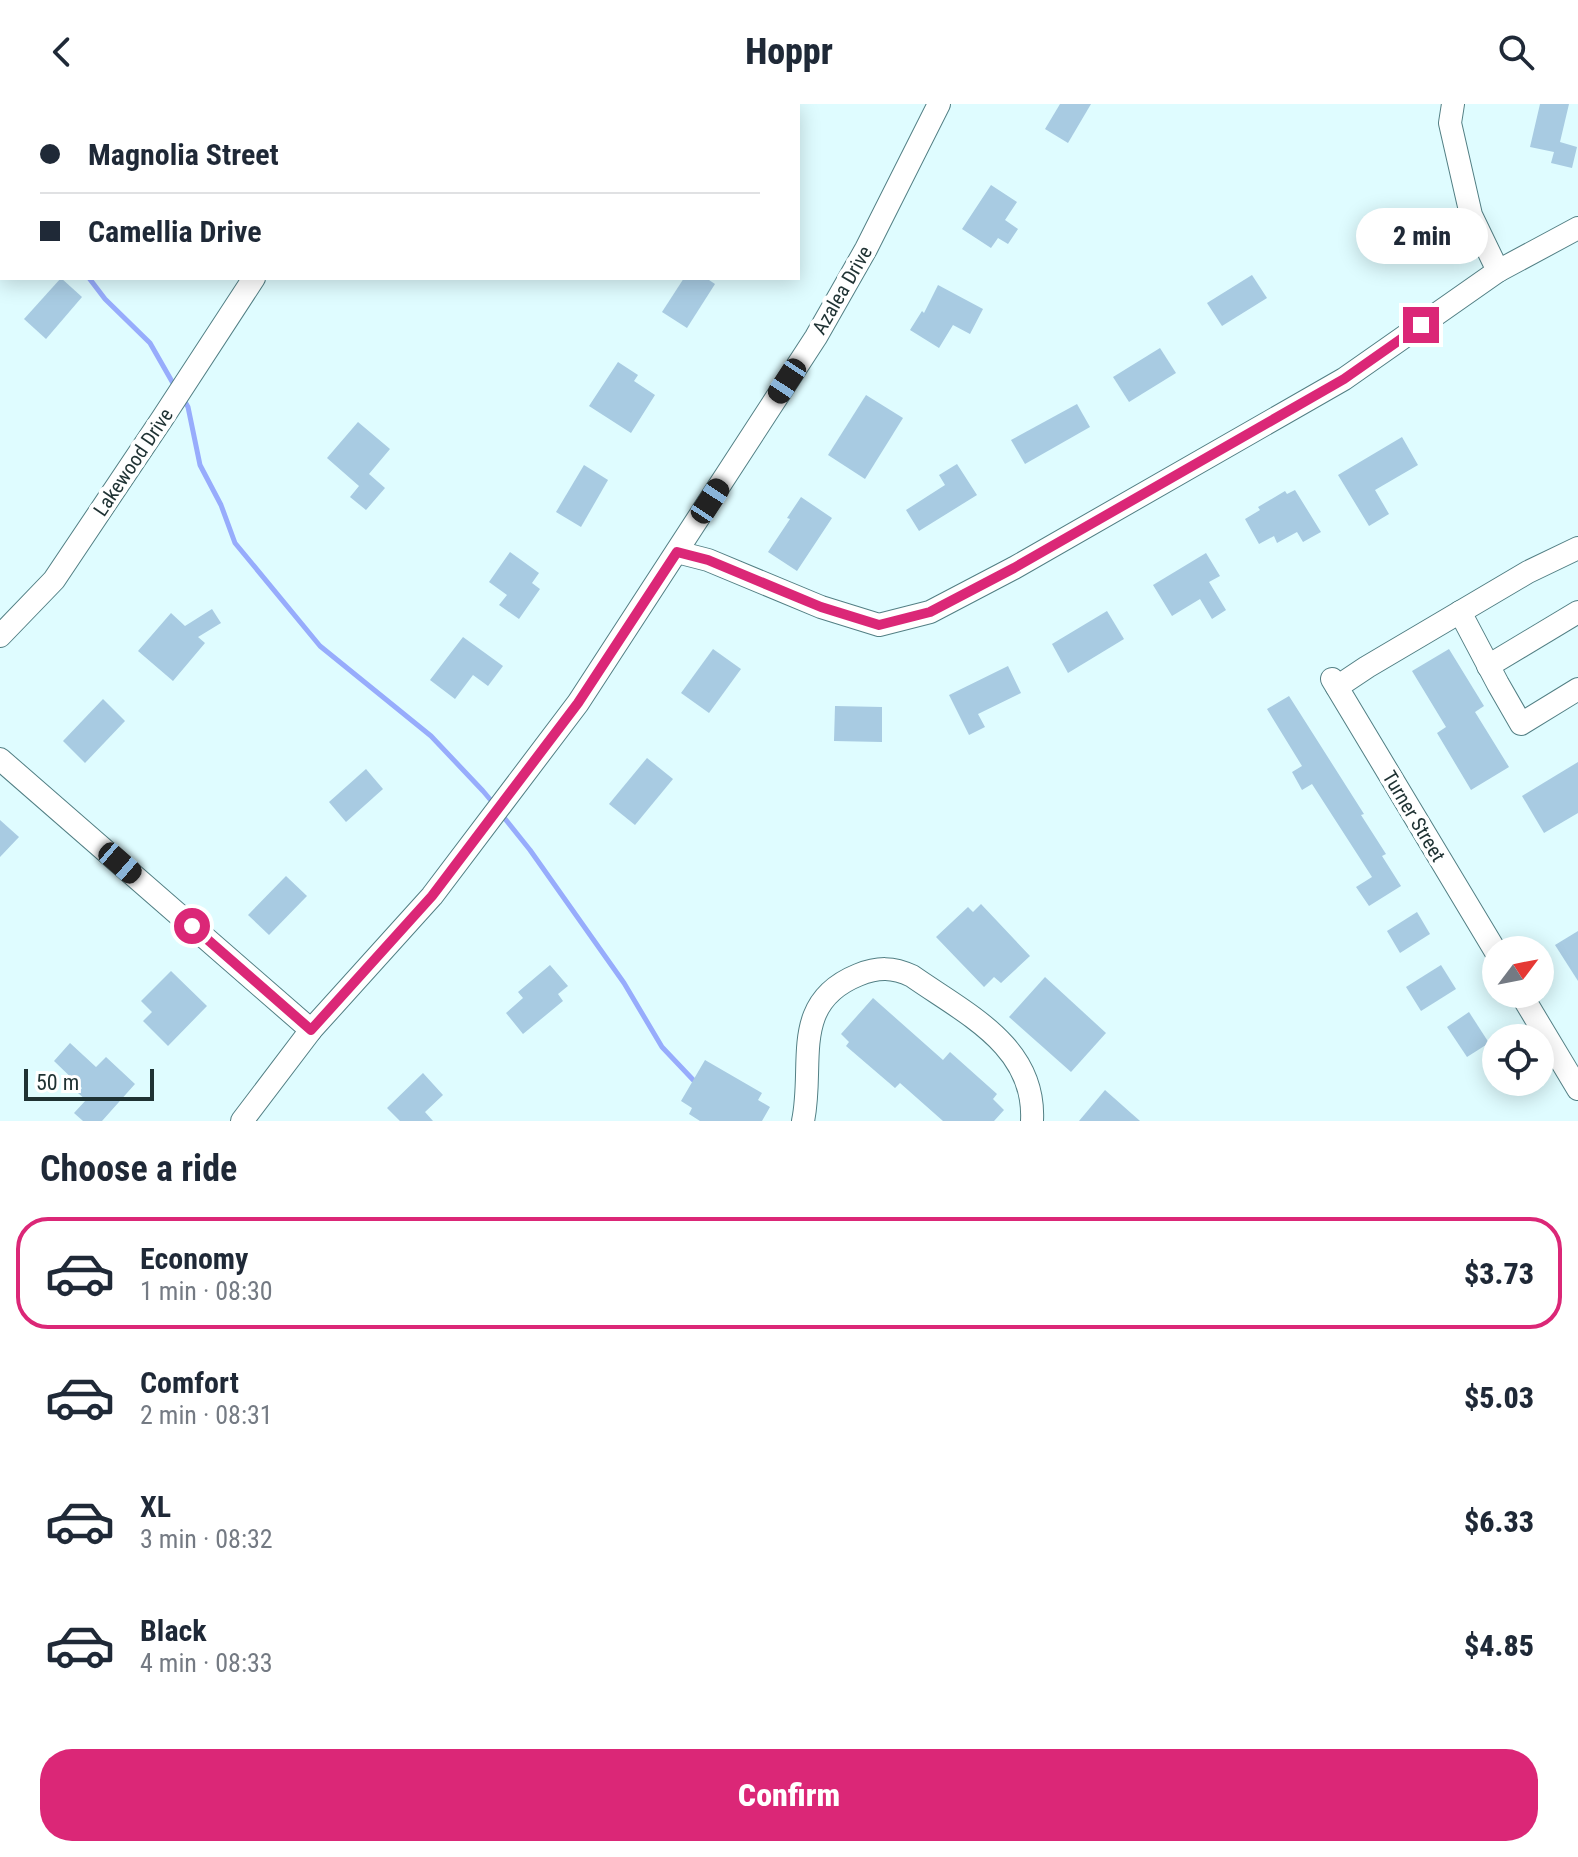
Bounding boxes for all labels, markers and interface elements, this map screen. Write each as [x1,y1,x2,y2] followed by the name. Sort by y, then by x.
[40,30,84,74] icon: back
[1494,30,1538,74] icon: search
[745,31,833,73] text: Hoppr
[88,137,279,172] text: Magnolia Street
[1355,209,1487,265] callout: 2 min
[88,214,262,249] text: Camellia Drive
[1393,221,1451,251] text: 2 min
[807,242,877,338] street label: Azalea Drive
[1403,307,1439,343] route end
[764,354,810,408] car
[88,404,178,520] street label: Lakewood Drive
[687,474,733,528] car
[1377,766,1451,866] street label: Turner Street
[94,838,146,888] car
[174,908,210,944] route start
[1482,936,1554,1008] north arrow
[1482,936,1554,1096] map controls
[1482,1024,1554,1096] button: locate
[24,1065,154,1101] scale bar
[36,1070,79,1095] text: 50 m
[40,1148,237,1190] text: Choose a ride
[44,1237,116,1309] icon: car
[140,1241,248,1276] text: Economy
[1464,1256,1534,1291] text: $3.73
[140,1276,273,1306] text: 1 min · 08:30
[44,1361,116,1433] icon: car
[140,1365,239,1400] text: Comfort
[1464,1380,1534,1415] text: $5.03
[140,1400,273,1430] text: 2 min · 08:31
[44,1485,116,1557] icon: car
[140,1489,171,1524] text: XL
[1464,1504,1534,1539] text: $6.33
[140,1524,273,1554] text: 3 min · 08:32
[44,1609,116,1681] icon: car
[140,1613,207,1648] text: Black
[1464,1628,1534,1663] text: $4.85
[140,1648,273,1678] text: 4 min · 08:33
[40,1749,1538,1841] button: Confirm

